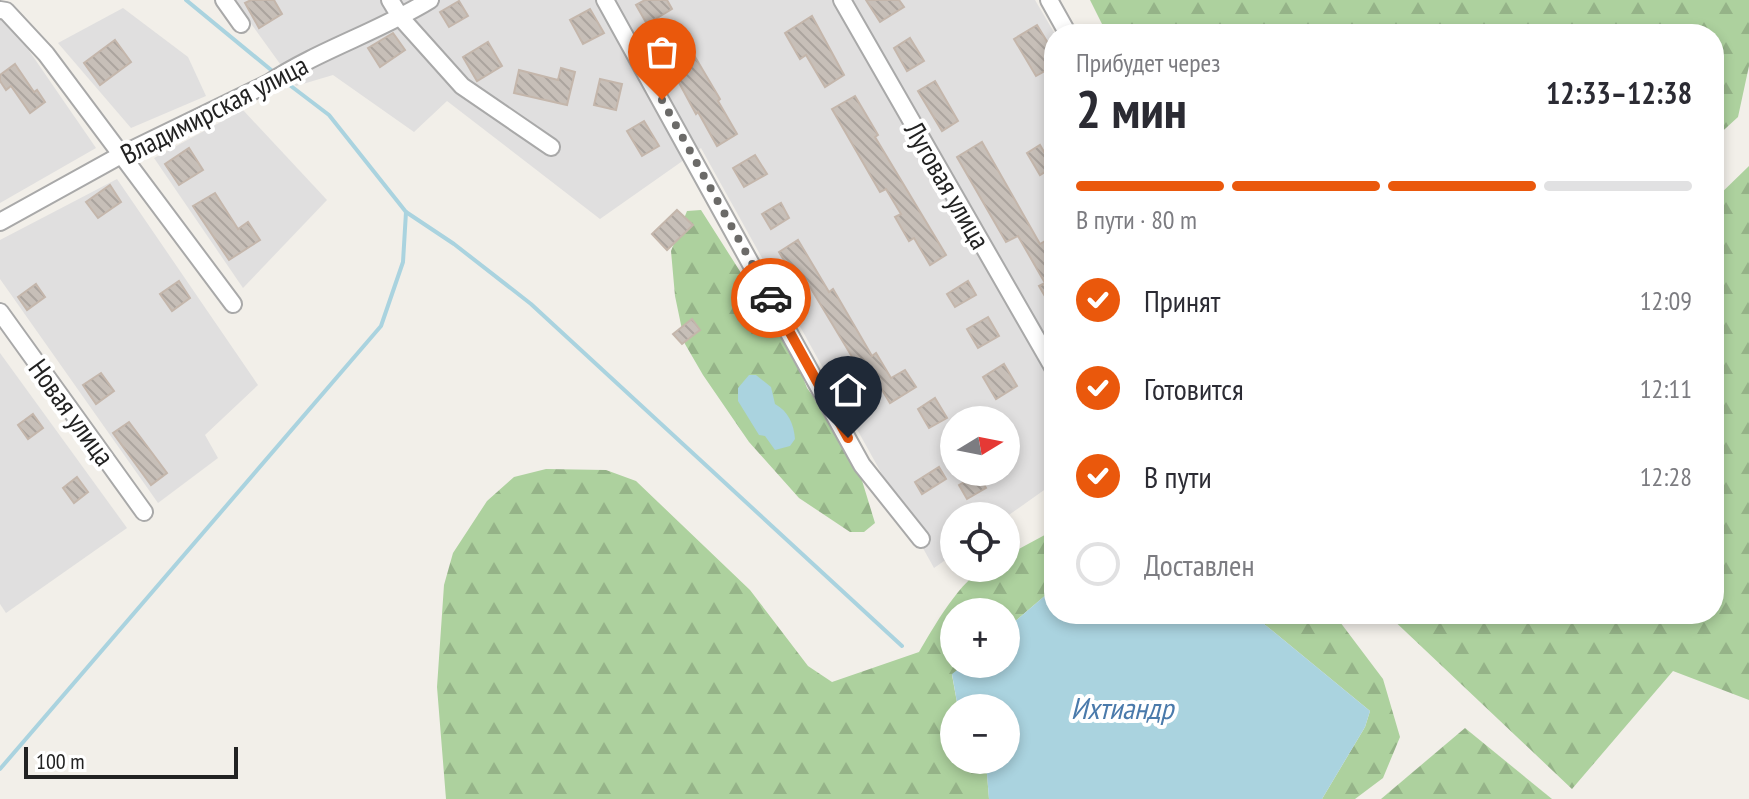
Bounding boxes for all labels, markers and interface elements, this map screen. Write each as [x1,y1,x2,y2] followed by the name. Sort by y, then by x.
[628,18,696,100] pin
[640,30,684,74] icon: bag
[114,46,314,172] street label: Владимирская улица
[1076,46,1220,79] text: Прибудет через
[1546,73,1692,112] text: 12:33–12:38
[1076,75,1187,142] text: 2 мин
[896,114,999,255] street label: Луговая улица
[1076,203,1197,236] text: В пути · 80 m
[731,258,811,338] courier
[749,276,793,320] icon: car
[1076,278,1120,322] icon: check
[1144,281,1220,320] text: Принят
[1640,284,1692,317] text: 12:09
[21,351,123,473] street label: Новая улица
[814,356,882,438] pin
[1076,366,1120,410] icon: check
[826,368,870,412] icon: home
[1144,369,1244,408] text: Готовится
[1640,372,1692,405] text: 12:11
[940,406,1020,486] north arrow
[940,406,1020,774] map controls
[1076,454,1120,498] icon: check
[1144,457,1212,496] text: В пути
[1640,460,1692,493] text: 12:28
[940,502,1020,582] button: locate
[1144,545,1254,584] text: Доставлен
[940,598,1020,678] button: +
[1071,688,1175,727] water label: Ихтиандр
[940,694,1020,774] button: −
[24,743,238,779] scale bar
[36,747,85,775] text: 100 m

